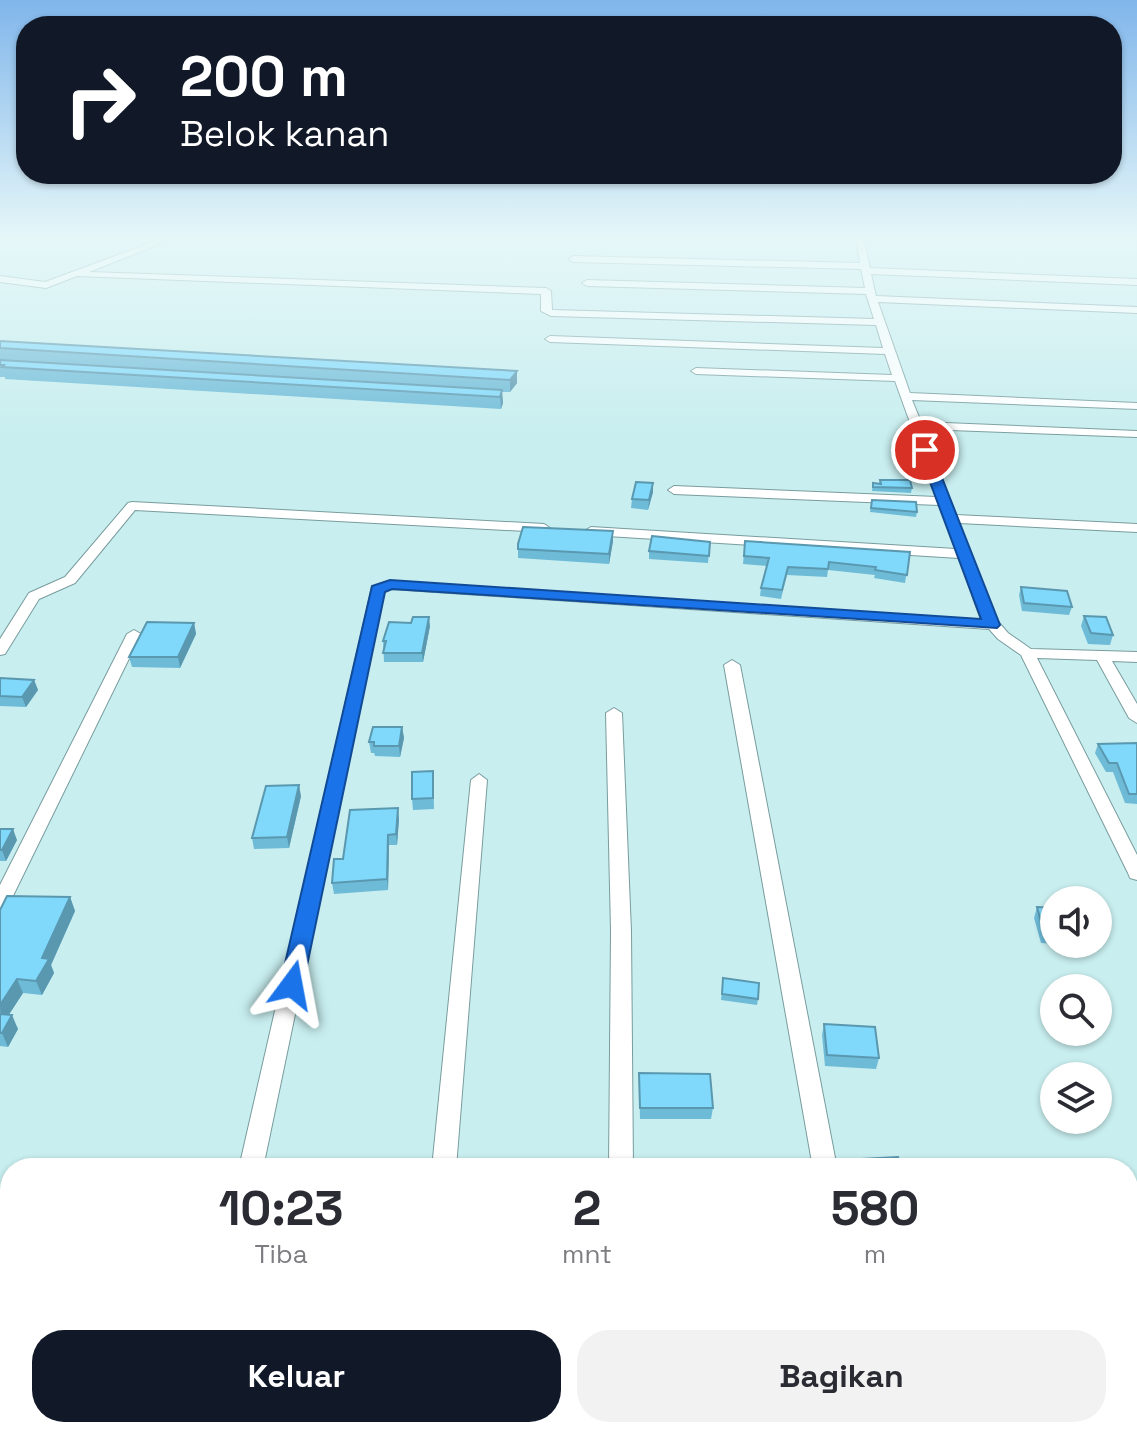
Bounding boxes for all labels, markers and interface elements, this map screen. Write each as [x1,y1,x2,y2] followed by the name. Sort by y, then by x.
[180,41,348,112] text: 200 m
[48,48,152,152] icon: right
[180,111,389,157] text: Belok kanan
[891,416,959,484] pin
[903,428,947,472] icon: arrive
[1040,886,1112,1134] map controls
[1040,886,1112,958] button: sound
[250,943,334,1027] position arrow
[1040,974,1112,1046] button: search
[1040,1062,1112,1134] button: layers
[219,1178,343,1239] text: 10:23
[573,1178,601,1239] text: 2
[831,1178,919,1239] text: 580
[254,1237,308,1271] text: Tiba
[562,1237,612,1271] text: mnt
[864,1237,886,1271] text: m
[32,1330,561,1422] button: Keluar
[577,1330,1106,1422] button: Bagikan

